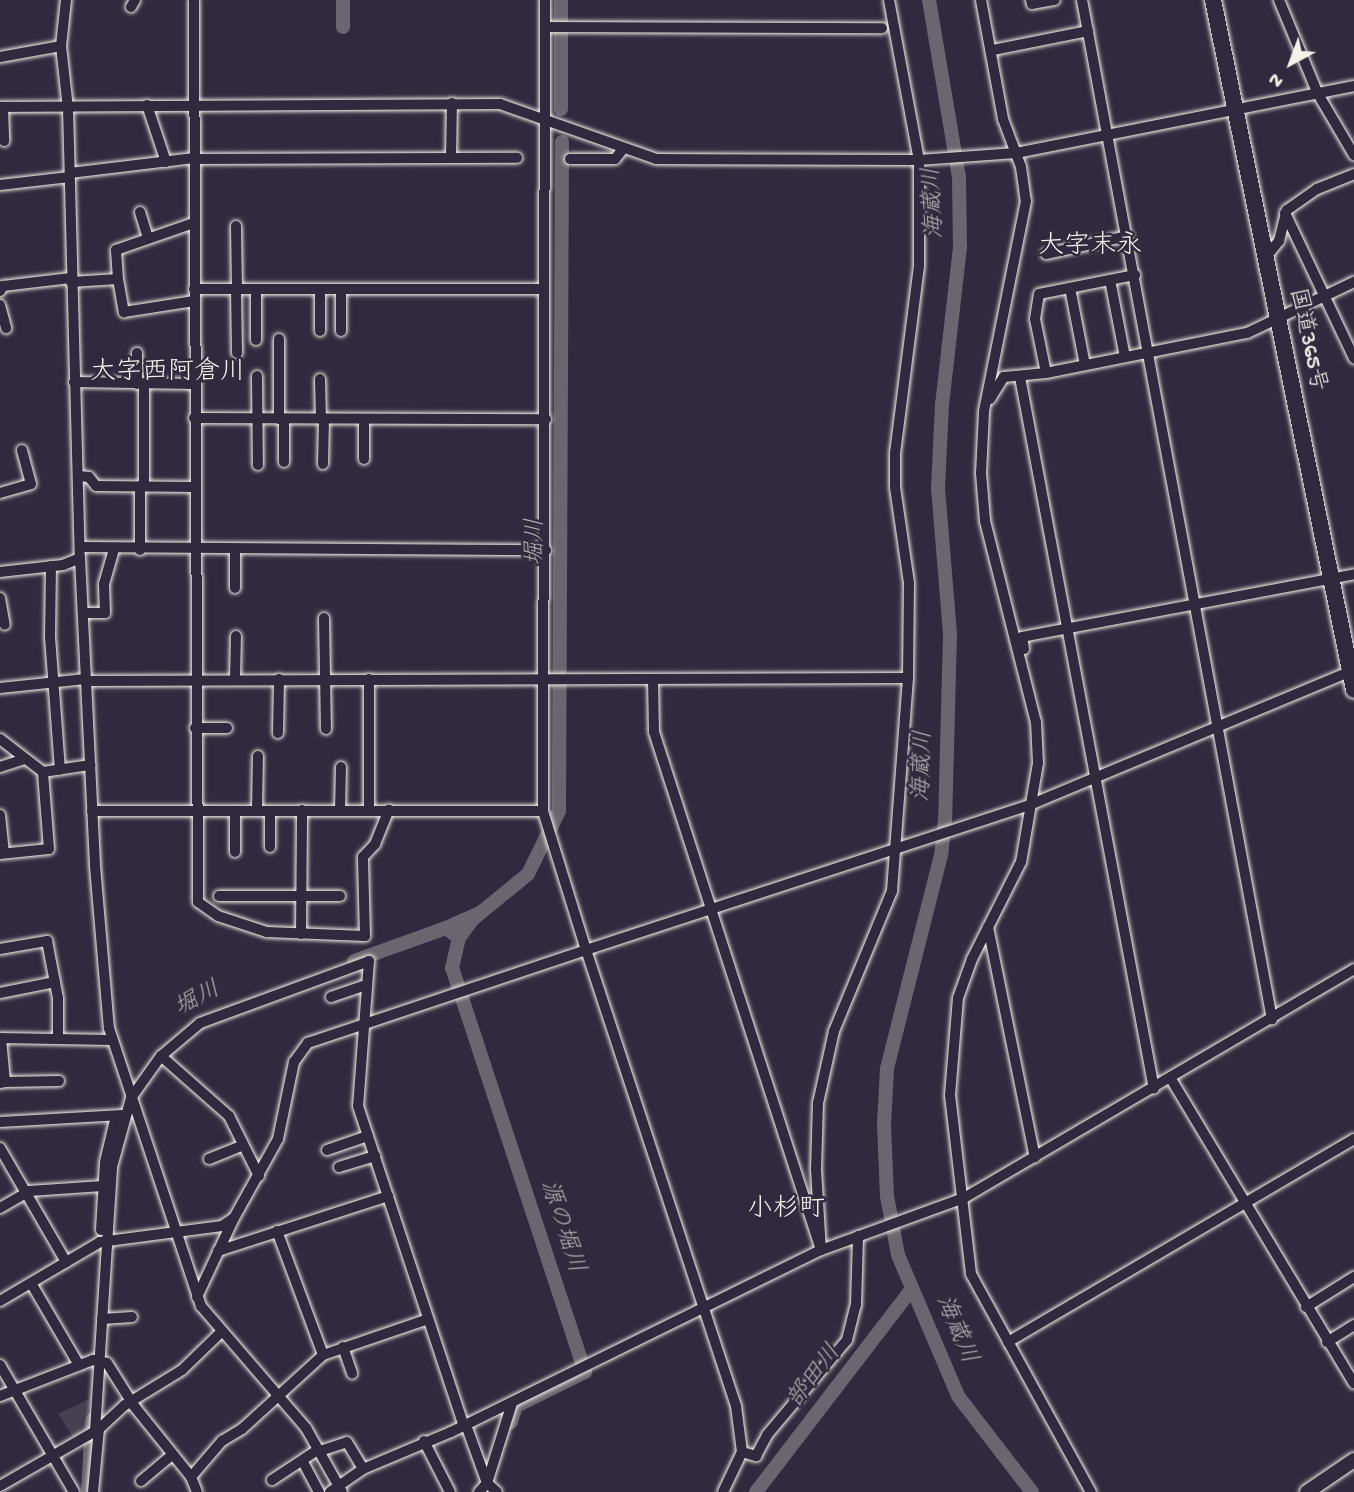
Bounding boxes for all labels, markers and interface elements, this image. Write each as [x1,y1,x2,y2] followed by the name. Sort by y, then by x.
[1256,28,1326,98] north arrow
[1265,66,1289,92] text: N
[919,166,951,240] water label: 海蔵川
[1038,232,1142,264] district label: 大字末永
[1282,286,1330,394] street label: 国道365号
[90,358,246,390] district label: 大字西阿倉川
[523,518,551,566] water label: 堀川
[908,730,940,802] water label: 海蔵川
[170,976,226,1024] water label: 堀川
[532,1177,590,1277] water label: 源の堀川
[747,1195,825,1227] district label: 小杉町
[928,1291,982,1369] water label: 海蔵川
[782,1340,848,1414] water label: 部田川

